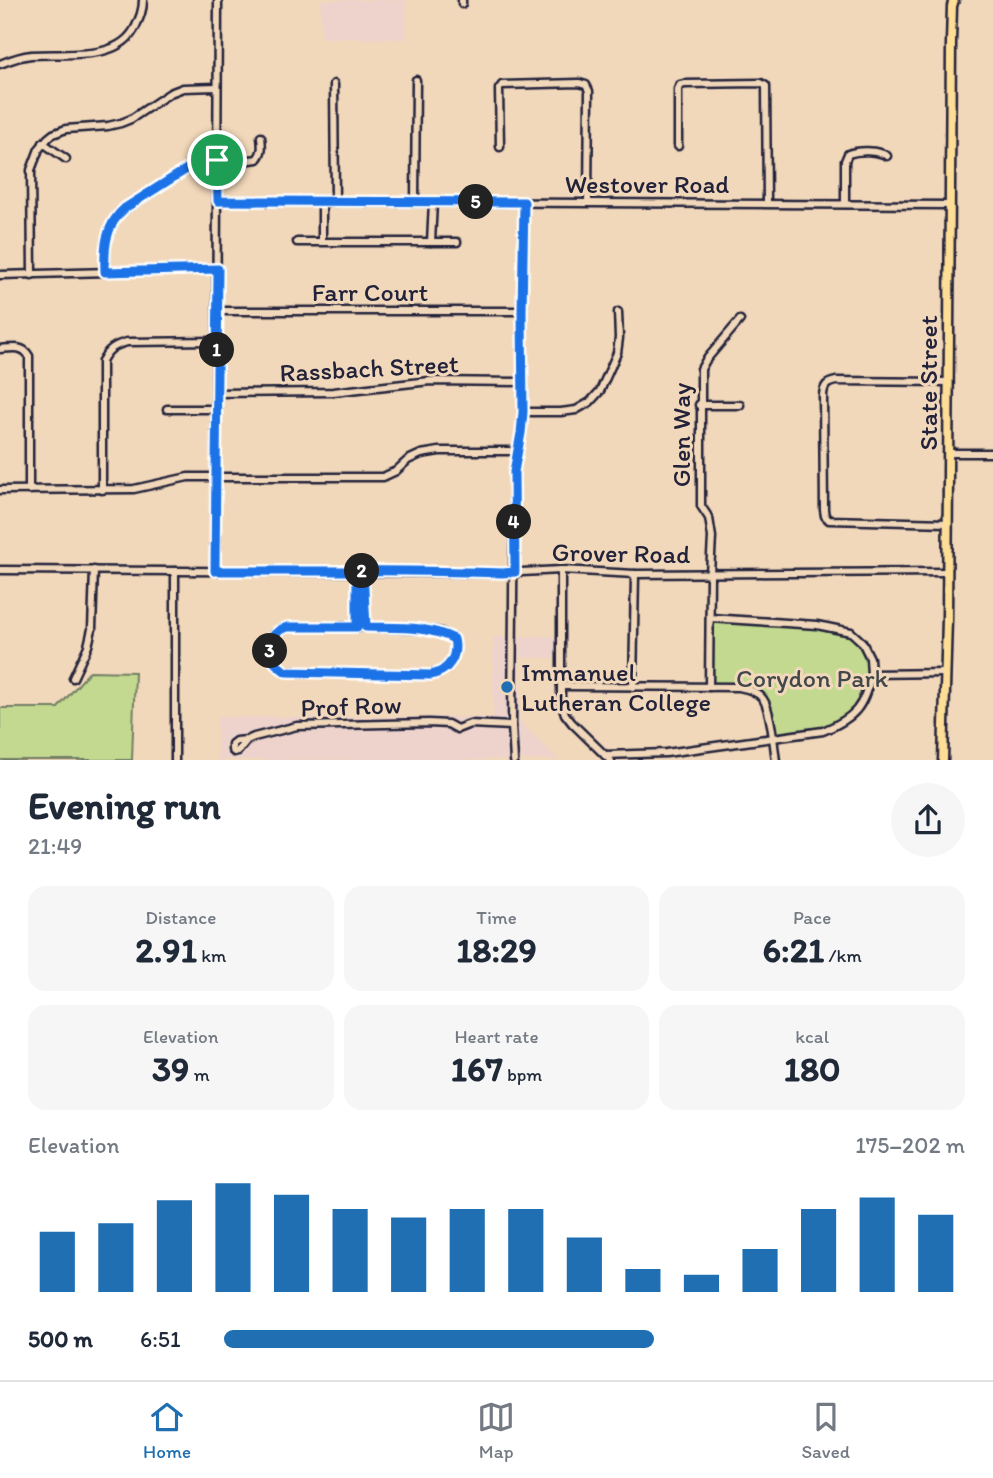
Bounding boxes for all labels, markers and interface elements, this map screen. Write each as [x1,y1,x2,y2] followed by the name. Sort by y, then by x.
[187,130,247,190] pin
[198,141,236,179] icon: arrive
[565,168,729,200] street label: Westover Road
[458,184,494,220] pin: 5
[471,190,480,213] text: 5
[312,276,428,308] street label: Farr Court
[912,315,944,451] street label: State Street
[200,332,234,368] pin: 1
[212,338,221,361] text: 1
[279,347,460,389] street label: Rassbach Street
[665,383,697,487] street label: Glen Way
[496,504,532,540] pin: 4
[508,510,519,533] text: 4
[551,536,691,570] street label: Grover Road
[344,554,380,588] pin: 2
[357,559,367,582] text: 2
[252,634,288,668] pin: 3
[264,639,275,662] text: 3
[521,656,711,718] place label: Immanuel Lutheran College
[736,662,889,694] park label: Corydon Park
[499,679,515,695] marker: Immanuel Lutheran College
[300,688,402,724] street label: Prof Row
[28,783,221,829] text: Evening run
[891,783,965,857] button: share
[28,832,82,860] text: 21:49
[145,906,216,929] text: Distance
[476,906,517,929] text: Time
[793,906,831,929] text: Pace
[135,929,197,971] text: 2.91
[456,929,537,971] text: 18:29
[763,929,824,971] text: 6:21
[197,944,226,967] text: km
[824,944,862,967] text: /km
[143,1025,219,1048] text: Elevation
[454,1025,539,1048] text: Heart rate
[795,1025,829,1048] text: kcal
[152,1048,189,1090] text: 39
[451,1048,503,1090] text: 167
[784,1048,841,1090] text: 180
[189,1063,210,1086] text: m
[503,1063,542,1086] text: bpm
[28,1131,119,1159] text: Elevation
[855,1131,965,1159] text: 175–202 m
[28,1325,93,1353] text: 500 m
[140,1325,181,1353] text: 6:51
[143,1398,191,1463] tab: Home
[477,1398,515,1463] tab: Map
[801,1398,850,1463] tab: Saved

